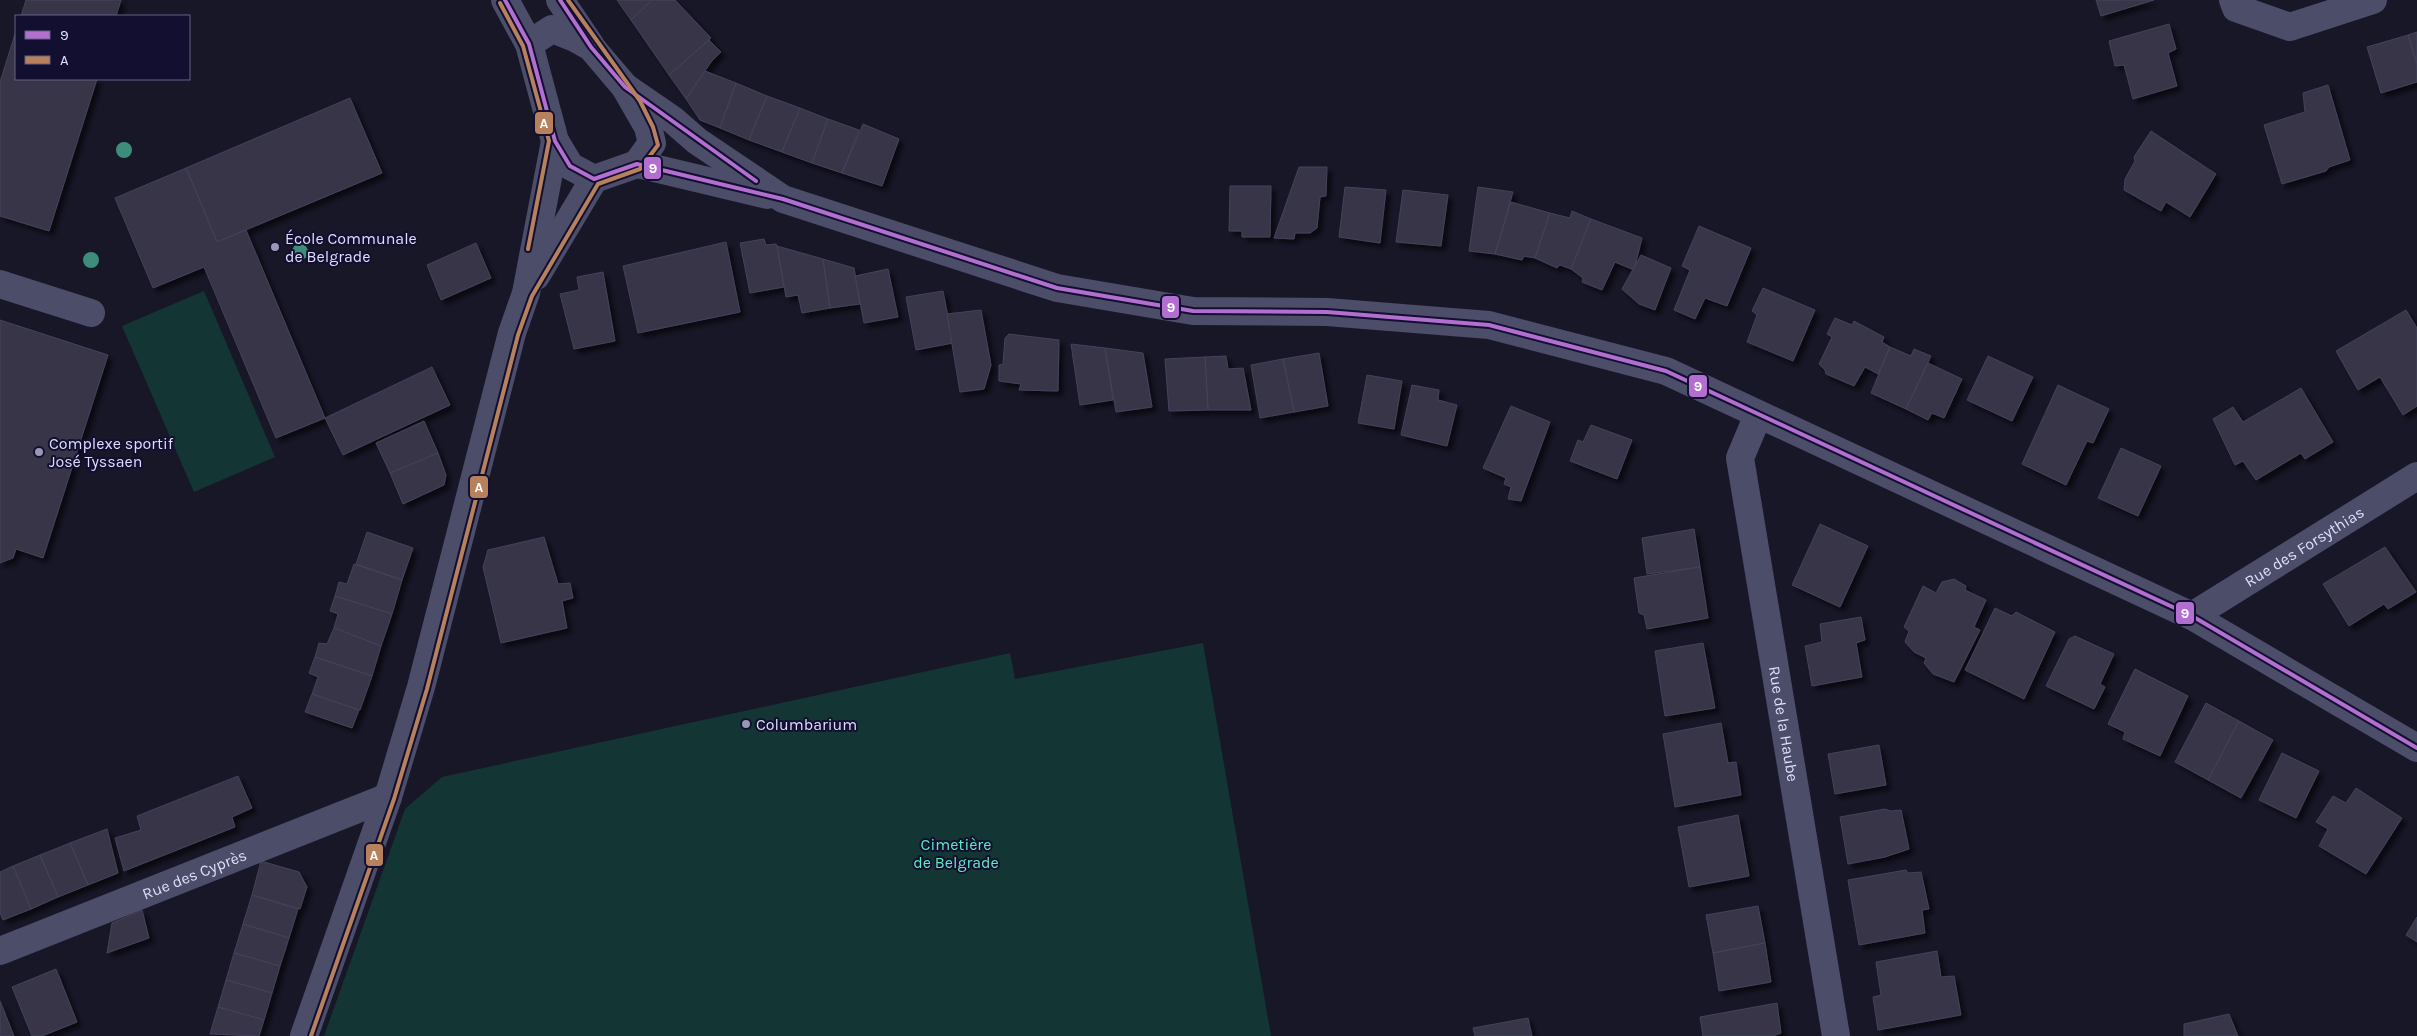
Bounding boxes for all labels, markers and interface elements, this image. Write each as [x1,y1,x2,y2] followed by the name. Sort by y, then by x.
[15,15,190,80] legend
[60,26,69,44] text: 9
[60,51,69,69] text: A
[534,111,554,135] line badge: A
[540,115,549,132] text: A
[643,156,662,180] line badge: 9
[649,160,657,177] text: 9
[285,229,417,266] place label: École Communale de Belgrade
[269,241,281,253] marker: École Communale de Belgrade
[1161,295,1180,319] line badge: 9
[1167,299,1175,316] text: 9
[1688,374,1708,398] line badge: 9
[1694,378,1702,395] text: 9
[49,434,174,471] place label: Complexe sportif José Tyssaen
[33,446,45,458] marker: Complexe sportif José Tyssaen
[469,475,489,499] line badge: A
[475,479,484,496] text: A
[2241,502,2367,591] street label: Rue des Forsythias
[2175,601,2195,625] line badge: 9
[2181,605,2189,622] text: 9
[1765,664,1803,783] street label: Rue de la Haube
[756,715,857,734] place label: Columbarium
[740,718,752,730] marker: Columbarium
[913,835,999,872] park label: Cimetière de Belgrade
[365,843,384,867] line badge: A
[139,845,249,903] street label: Rue des Cyprès
[370,847,379,864] text: A

